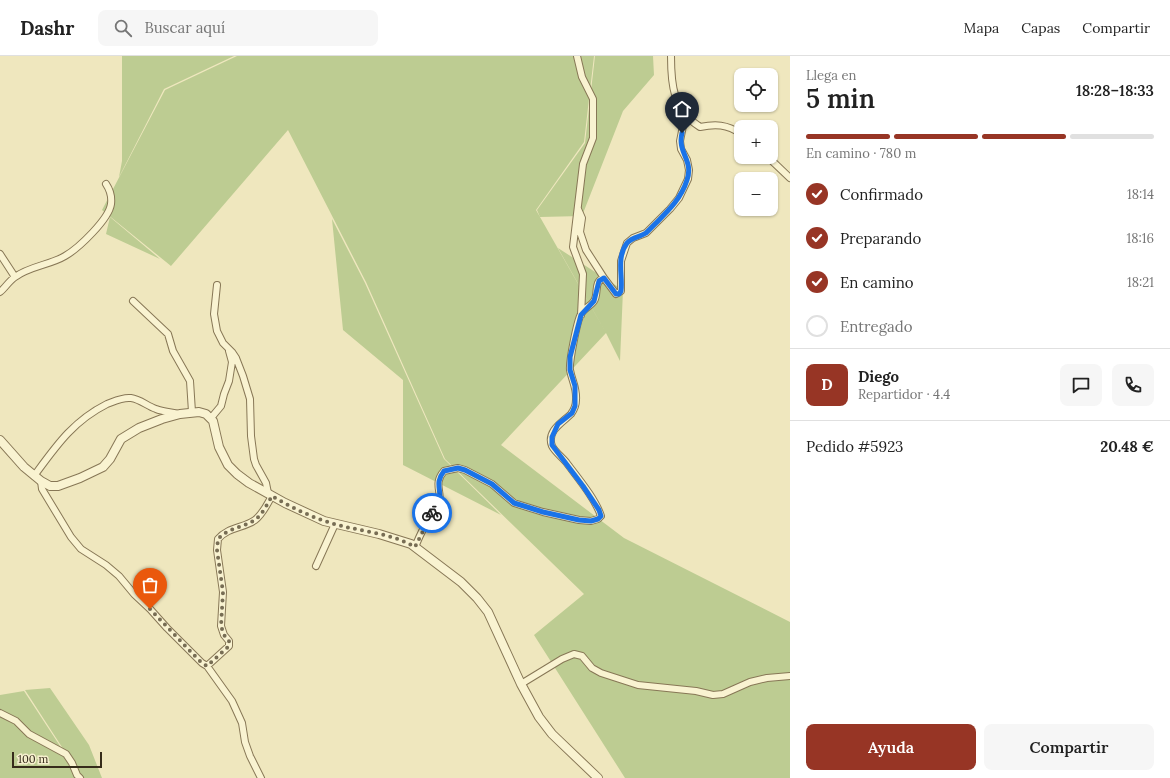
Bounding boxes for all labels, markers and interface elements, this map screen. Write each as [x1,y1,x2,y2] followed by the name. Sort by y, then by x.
[98,10,378,46] search box
[20,16,74,40] text: Dashr
[112,17,134,39] icon: search
[144,18,225,37] text: Buscar aquí
[964,19,999,37] text: Mapa
[1021,19,1060,37] text: Capas
[1082,19,1150,37] text: Compartir
[806,67,856,84] text: Llega en
[734,68,778,216] map controls
[734,68,778,112] button: locate
[1076,81,1154,100] text: 18:28–18:33
[806,82,875,115] text: 5 min
[665,92,699,133] pin
[671,98,693,120] icon: home
[734,120,778,164] button: +
[806,145,916,162] text: En camino · 780 m
[734,172,778,216] button: −
[806,183,828,205] icon: check
[840,185,923,204] text: Confirmado
[1127,186,1154,203] text: 18:14
[806,227,828,249] icon: check
[840,229,921,248] text: Preparando
[1126,230,1154,247] text: 18:16
[806,271,828,293] icon: check
[840,273,914,292] text: En camino
[1127,274,1154,291] text: 18:21
[840,317,912,336] text: Entregado
[1060,364,1102,406] button: chat
[1112,364,1154,406] button: phone
[858,367,899,386] text: Diego
[821,375,833,394] text: D
[858,386,950,403] text: Repartidor · 4.4
[806,437,903,456] text: Pedido #5923
[1100,437,1154,456] text: 20.48 €
[412,493,452,533] courier
[421,502,443,524] icon: bike
[133,568,167,609] pin
[139,574,161,596] icon: bag
[806,724,976,770] button: Ayuda
[984,724,1154,770] button: Compartir
[12,750,102,769] scale bar
[18,752,48,766] text: 100 m

